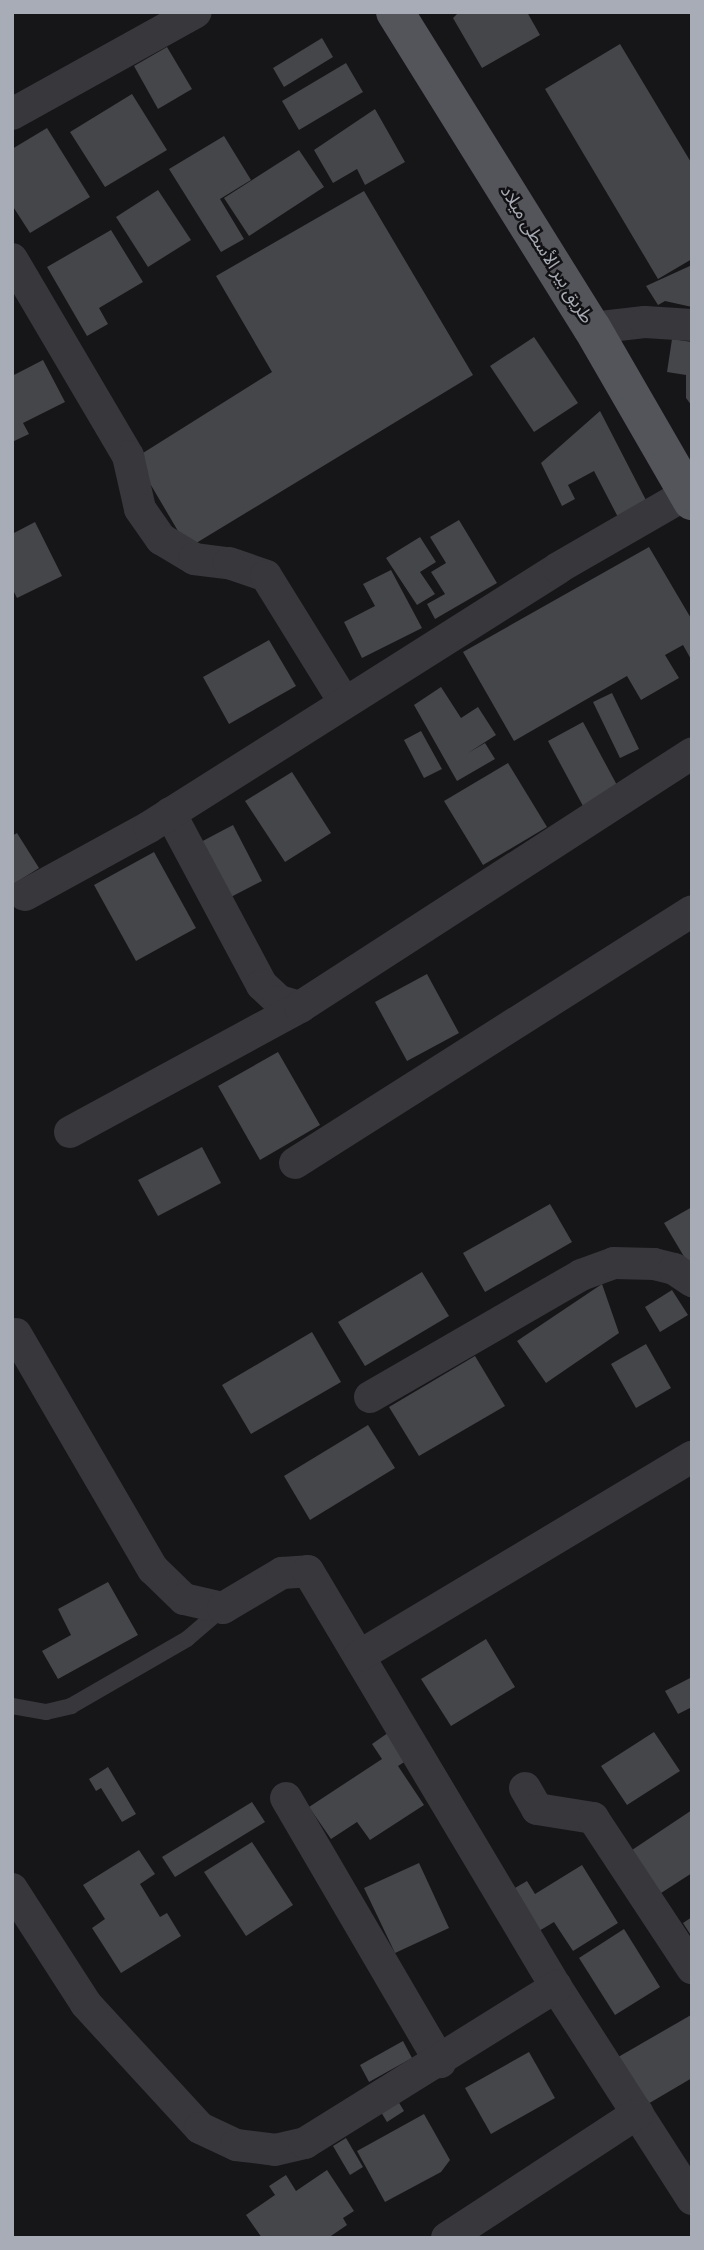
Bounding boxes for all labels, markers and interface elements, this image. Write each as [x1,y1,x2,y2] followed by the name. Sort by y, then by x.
[495,182,597,328] street label: طريق بير الأسطى ميلاد

